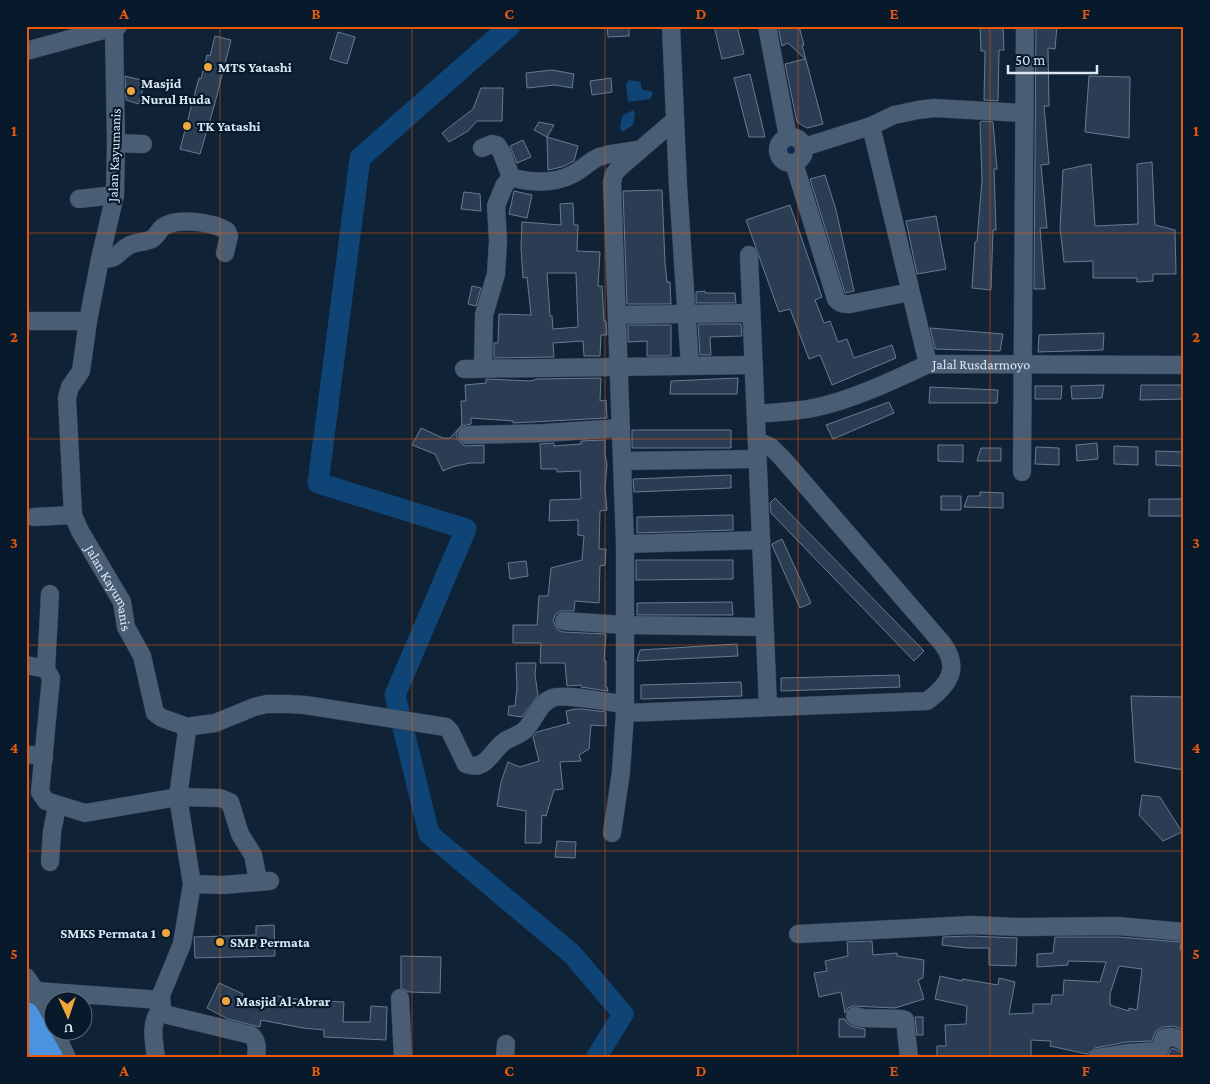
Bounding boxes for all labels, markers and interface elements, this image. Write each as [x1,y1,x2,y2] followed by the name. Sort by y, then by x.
[118,5,129,22] text: A
[311,5,321,22] text: B
[504,5,514,22] text: C
[695,5,707,22] text: D
[889,5,899,22] text: E
[1082,5,1091,22] text: F
[1008,42,1096,74] scale bar
[1015,52,1045,68] text: 50 m
[218,59,292,75] place label: MTS Yatashi
[202,61,214,73] marker: MTS Yatashi
[141,75,211,107] place label: Masjid Nurul Huda
[125,85,137,97] marker: Masjid Nurul Huda
[104,108,124,204] street label: Jalan Kayumanis
[197,118,261,134] place label: TK Yatashi
[181,120,193,132] marker: TK Yatashi
[11,122,17,139] text: 1
[1193,122,1199,139] text: 1
[10,328,18,345] text: 2
[1192,328,1200,345] text: 2
[930,356,1030,372] street label: Jalal Rusdarmoyo
[10,534,18,551] text: 3
[1192,534,1200,551] text: 3
[81,540,135,634] street label: Jalan Kayumanis
[10,739,19,756] text: 4
[1192,739,1201,756] text: 4
[60,925,156,941] place label: SMKS Permata 1
[160,927,172,939] marker: SMKS Permata 1
[230,934,310,950] place label: SMP Permata
[214,936,226,948] marker: SMP Permata
[10,945,18,962] text: 5
[1192,945,1200,962] text: 5
[42,992,92,1042] north arrow
[236,993,331,1010] place label: Masjid Al-Abrar
[220,995,232,1007] marker: Masjid Al-Abrar
[63,1021,74,1037] text: U
[118,1062,129,1079] text: A
[311,1062,321,1079] text: B
[504,1062,514,1079] text: C
[695,1062,707,1079] text: D
[889,1062,899,1079] text: E
[1082,1062,1091,1079] text: F

